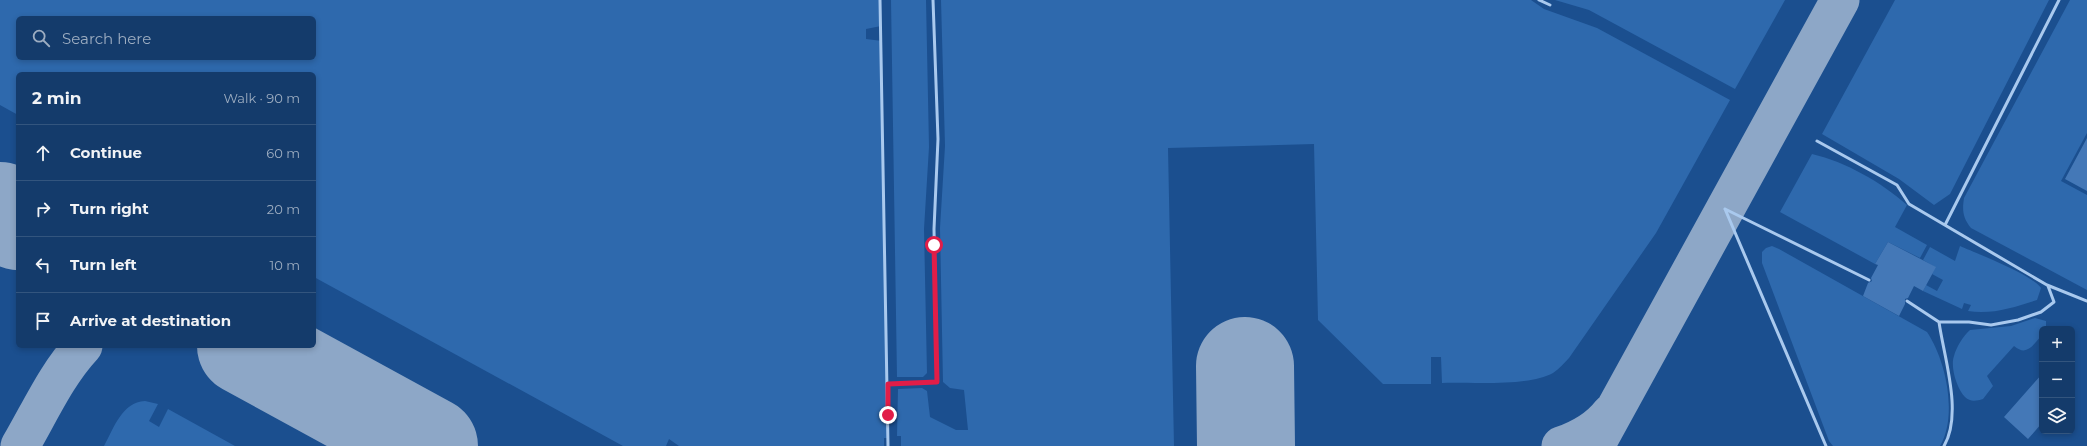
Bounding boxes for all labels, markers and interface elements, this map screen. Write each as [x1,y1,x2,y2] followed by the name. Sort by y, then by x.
[16,16,316,60] search box
[30,27,52,49] icon: search
[62,29,151,48] text: Search here
[32,88,82,108] text: 2 min
[224,90,300,106] text: Walk · 90 m
[32,142,54,164] icon: ahead
[70,143,142,162] text: Continue
[266,145,300,161] text: 60 m
[32,198,54,220] icon: right
[70,199,149,218] text: Turn right
[267,201,300,217] text: 20 m
[925,236,943,254] route start
[32,254,54,276] icon: left
[70,255,137,274] text: Turn left
[270,257,300,273] text: 10 m
[32,310,54,332] icon: arrive
[70,311,231,330] text: Arrive at destination
[2039,326,2075,434] map controls
[2039,326,2075,362] button: +
[2039,362,2075,398] button: −
[2039,398,2075,434] button: layers
[879,406,897,424] route end

